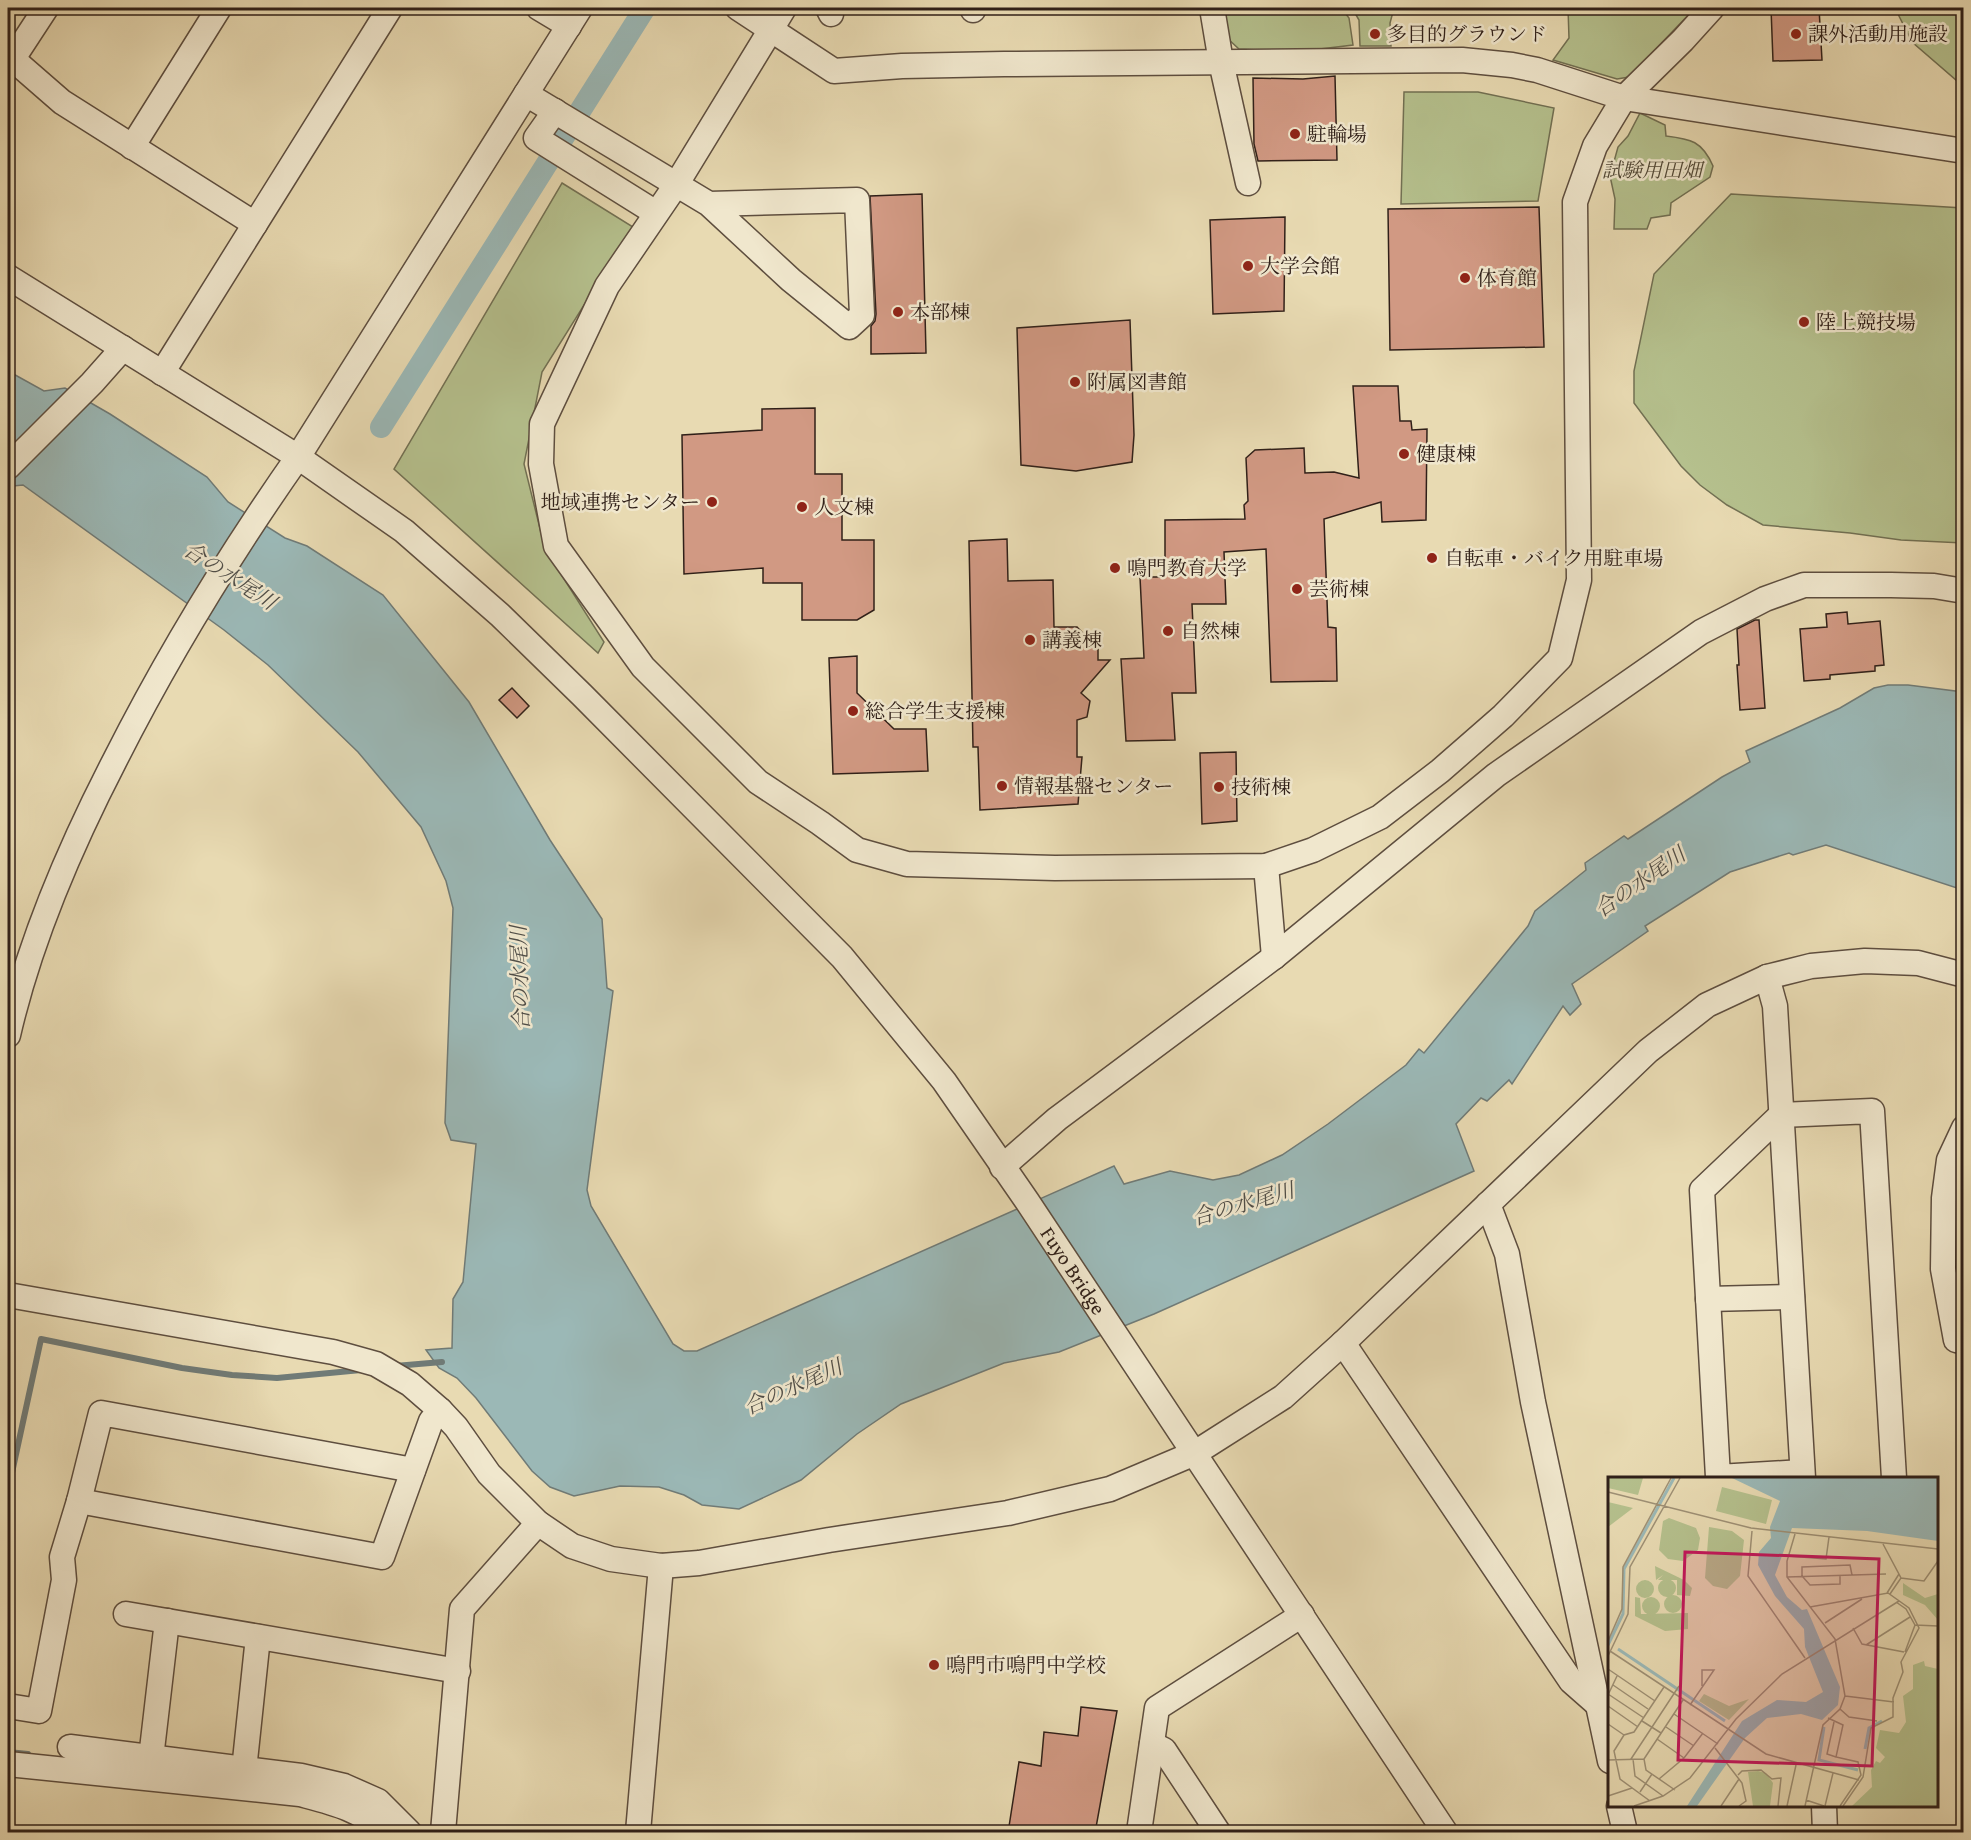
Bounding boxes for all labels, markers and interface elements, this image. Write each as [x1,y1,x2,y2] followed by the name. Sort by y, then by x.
[1387,19,1547,48] place label: 多目的グラウンド
[1808,19,1948,48] place label: 課外活動用施設
[1368,27,1382,41] marker: 多目的グラウンド
[1789,27,1803,41] marker: 課外活動用施設
[1307,119,1367,148] place label: 駐輪場
[1288,127,1302,141] marker: 駐輪場
[1602,155,1705,184] park label: 試験用田畑
[1260,251,1340,280] place label: 大学会館
[1241,259,1255,273] marker: 大学会館
[1477,263,1537,292] place label: 体育館
[1458,271,1472,285] marker: 体育館
[910,297,970,326] place label: 本部棟
[891,305,905,319] marker: 本部棟
[1816,307,1916,336] place label: 陸上競技場
[1797,315,1811,329] marker: 陸上競技場
[1087,367,1187,396] place label: 附属図書館
[1068,375,1082,389] marker: 附属図書館
[1416,439,1476,468] place label: 健康棟
[1397,447,1411,461] marker: 健康棟
[541,487,700,516] place label: 地域連携センター
[814,492,874,521] place label: 人文棟
[705,495,719,509] marker: 地域連携センター
[795,500,809,514] marker: 人文棟
[178,534,284,618] water label: 合の水尾川
[1444,543,1664,572] place label: 自転車・バイク用駐車場
[1425,551,1439,565] marker: 自転車・バイク用駐車場
[1127,553,1247,582] place label: 鳴門教育大学
[1108,561,1122,575] marker: 鳴門教育大学
[1309,574,1369,603] place label: 芸術棟
[1290,582,1304,596] marker: 芸術棟
[1180,616,1240,645] place label: 自然棟
[1161,624,1175,638] marker: 自然棟
[1042,625,1102,654] place label: 講義棟
[1023,633,1037,647] marker: 講義棟
[865,696,1005,725] place label: 総合学生支援棟
[846,704,860,718] marker: 総合学生支援棟
[1014,771,1173,800] place label: 情報基盤センター
[1231,772,1291,801] place label: 技術棟
[995,779,1009,793] marker: 情報基盤センター
[1212,780,1226,794] marker: 技術棟
[1588,838,1693,924] water label: 合の水尾川
[502,923,537,1031] water label: 合の水尾川
[1188,1174,1300,1233] water label: 合の水尾川
[1034,1221,1113,1320] street label: Fuyo Bridge
[739,1350,849,1422] water label: 合の水尾川
[1608,1477,1938,1807] inset map
[946,1650,1106,1679] place label: 鳴門市鳴門中学校
[927,1658,941,1672] marker: 鳴門市鳴門中学校

